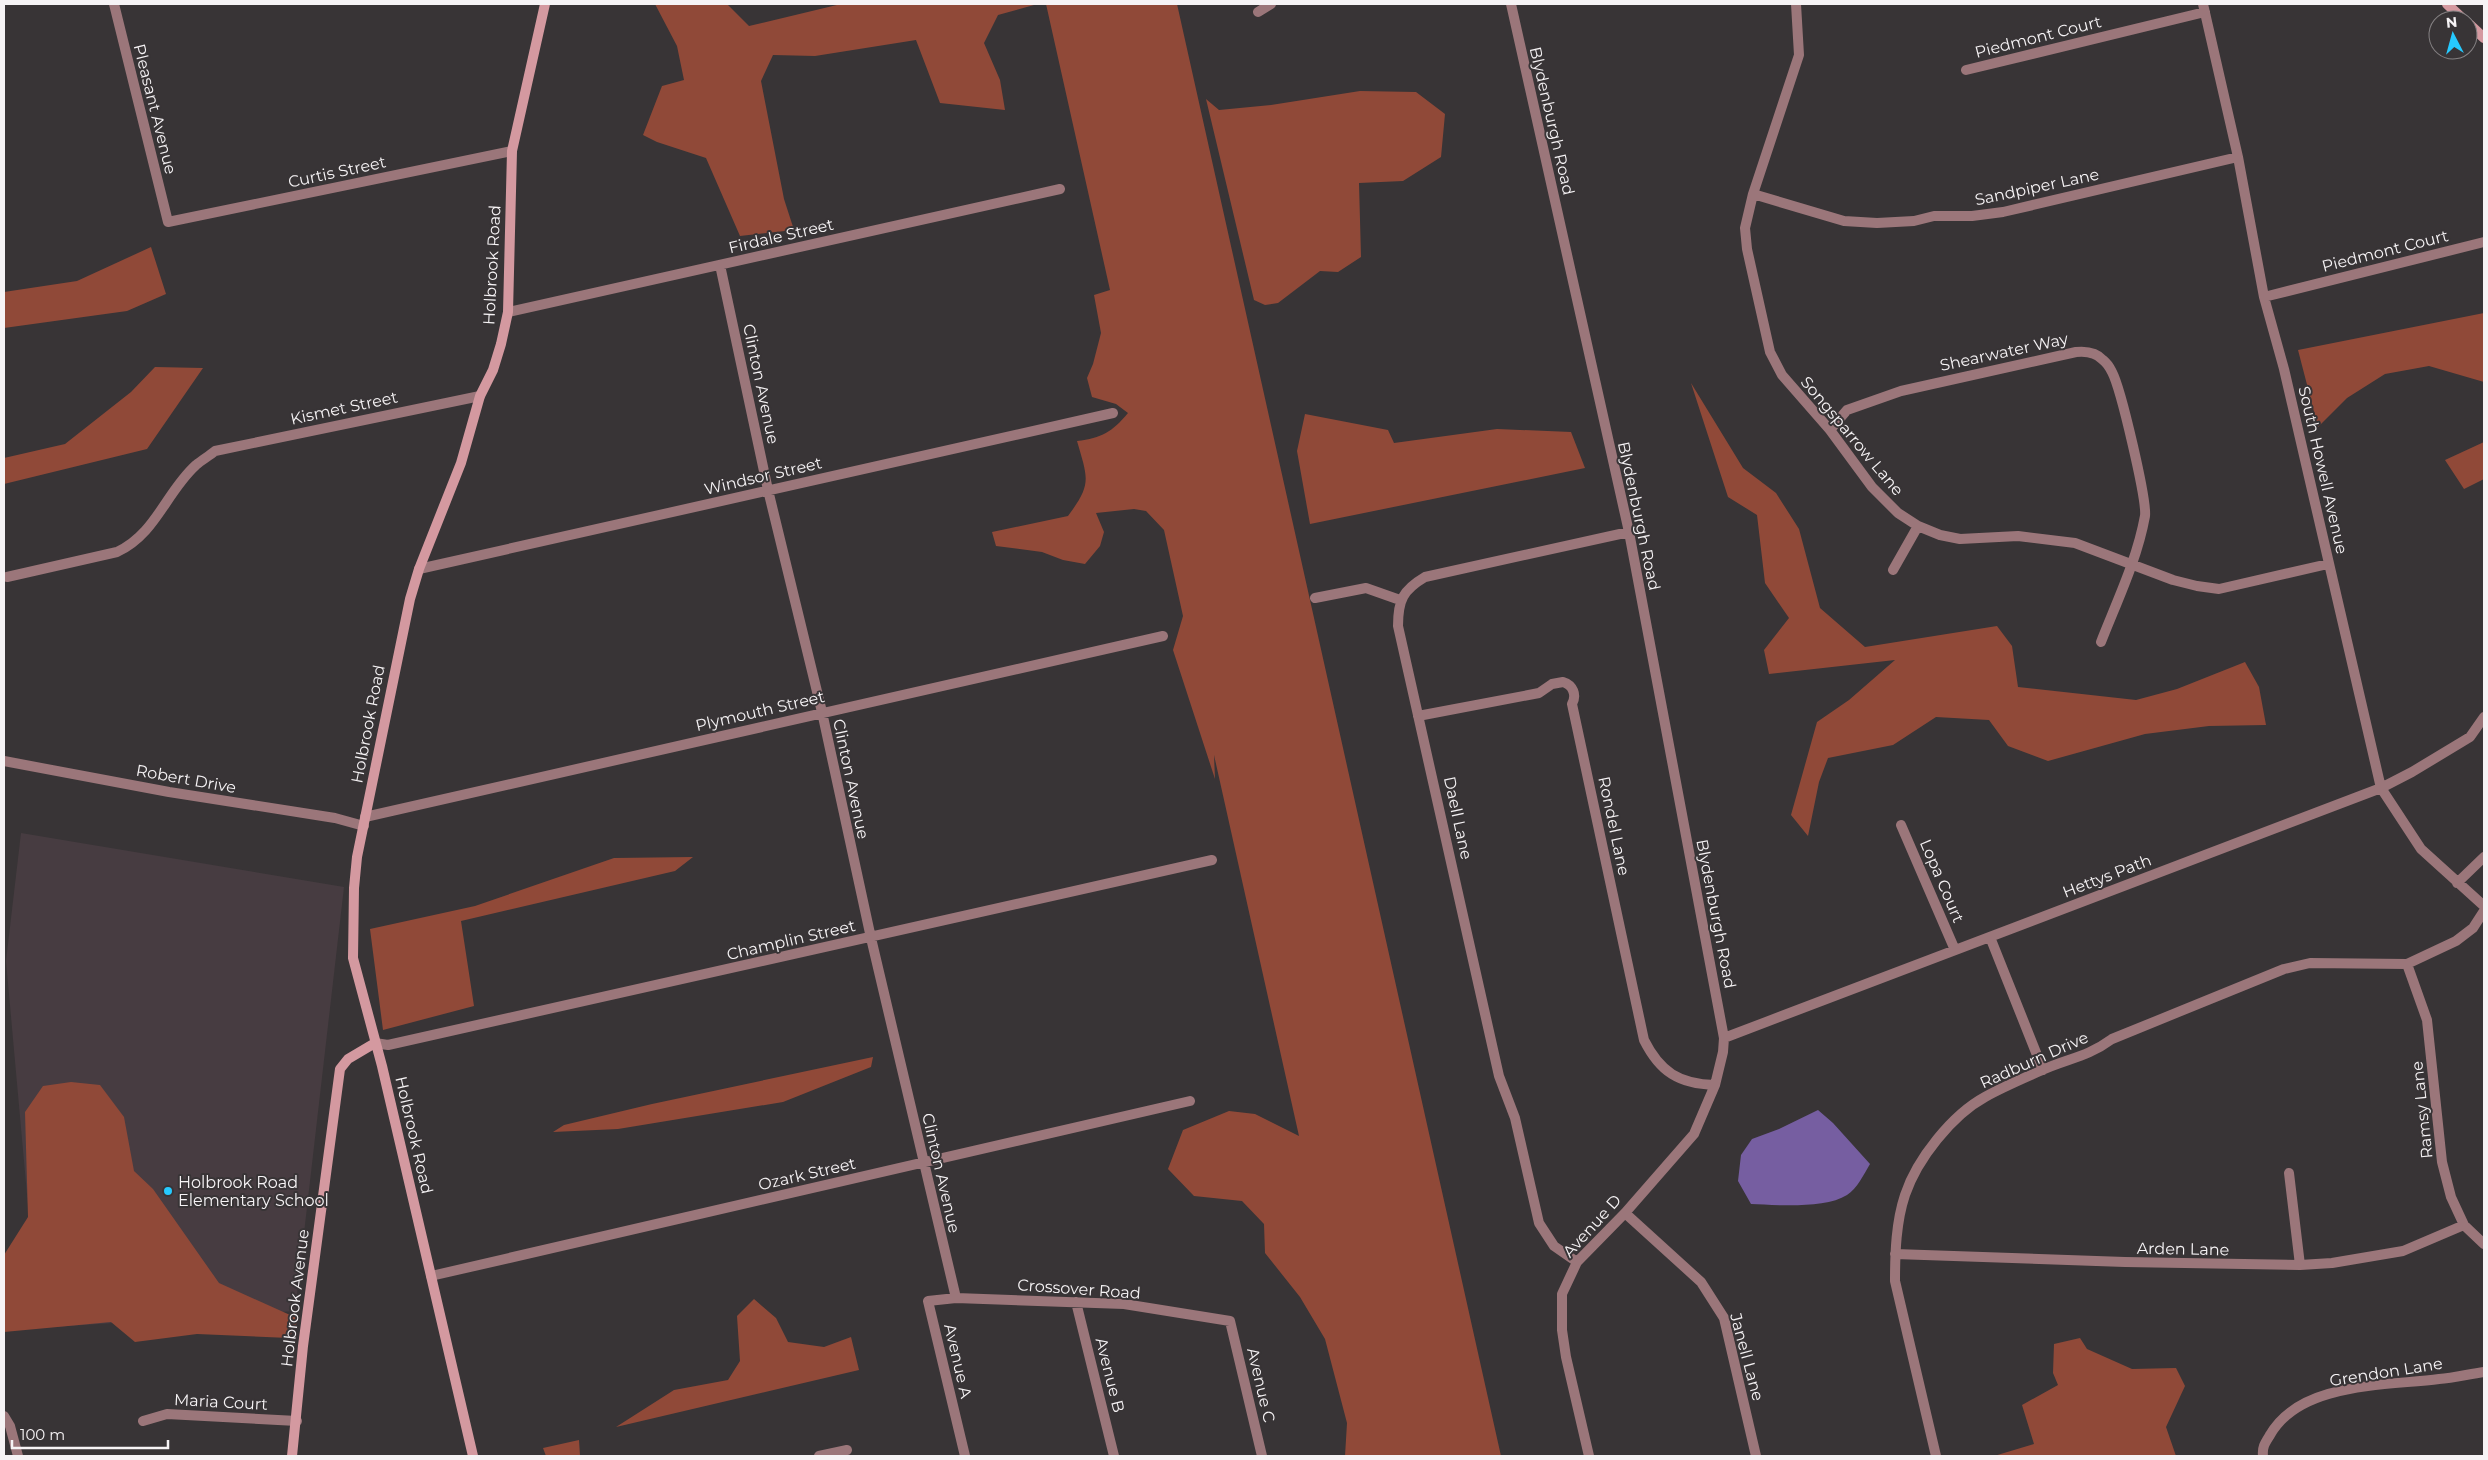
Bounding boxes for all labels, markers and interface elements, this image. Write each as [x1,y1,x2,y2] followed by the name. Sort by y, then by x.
[2428,10,2478,60] north arrow
[1973,12,2104,62] street label: Piedmont Court
[2445,13,2458,32] text: N
[130,42,180,176] street label: Pleasant Avenue
[1526,45,1578,197] street label: Blydenburgh Road
[286,152,388,192] street label: Curtis Street
[1973,165,2101,209] street label: Sandpiper Lane
[479,205,505,325] street label: Holbrook Road
[727,215,836,257] street label: Firdale Street
[2320,226,2451,276] street label: Piedmont Court
[739,322,783,446] street label: Clinton Avenue
[1938,329,2070,375] street label: Shearwater Way
[1797,373,1907,499] street label: Songsparrow Lane
[2294,384,2352,556] street label: South Howell Avenue
[289,387,400,429] street label: Kismet Street
[1614,440,1664,592] street label: Blydenburgh Road
[702,453,824,499] street label: Windsor Street
[347,663,389,785] street label: Holbrook Road
[694,687,827,735] street label: Plymouth Street
[829,717,873,841] street label: Clinton Avenue
[134,761,238,797] street label: Robert Drive
[1440,775,1476,861] street label: Daell Lane
[1594,775,1634,877] street label: Rondel Lane
[1916,836,1968,926] street label: Lopa Court
[1692,838,1740,990] street label: Blydenburgh Road
[2060,850,2154,902] street label: Hettys Path
[725,916,858,964] street label: Champlin Street
[1977,1028,2091,1092] street label: Radburn Drive
[2407,1060,2437,1160] street label: Ramsy Lane
[391,1074,437,1196] street label: Holbrook Road
[918,1111,964,1235] street label: Clinton Avenue
[756,1153,858,1194] street label: Ozark Street
[178,1173,329,1210] place label: Holbrook Road Elementary School
[162,1185,174,1197] marker: Holbrook Road Elementary School
[1559,1191,1625,1261] street label: Avenue D
[277,1228,313,1368] street label: Holbrook Avenue
[2137,1239,2229,1259] street label: Arden Lane
[1017,1275,1141,1303] street label: Crossover Road
[1726,1310,1768,1403] street label: Janell Lane
[940,1322,976,1401] street label: Avenue A
[1092,1336,1128,1414] street label: Avenue B
[1243,1346,1279,1424] street label: Avenue C
[2328,1354,2444,1390] street label: Grendon Lane
[174,1390,269,1414] street label: Maria Court
[12,1418,169,1450] scale bar
[20,1425,65,1444] text: 100 m

